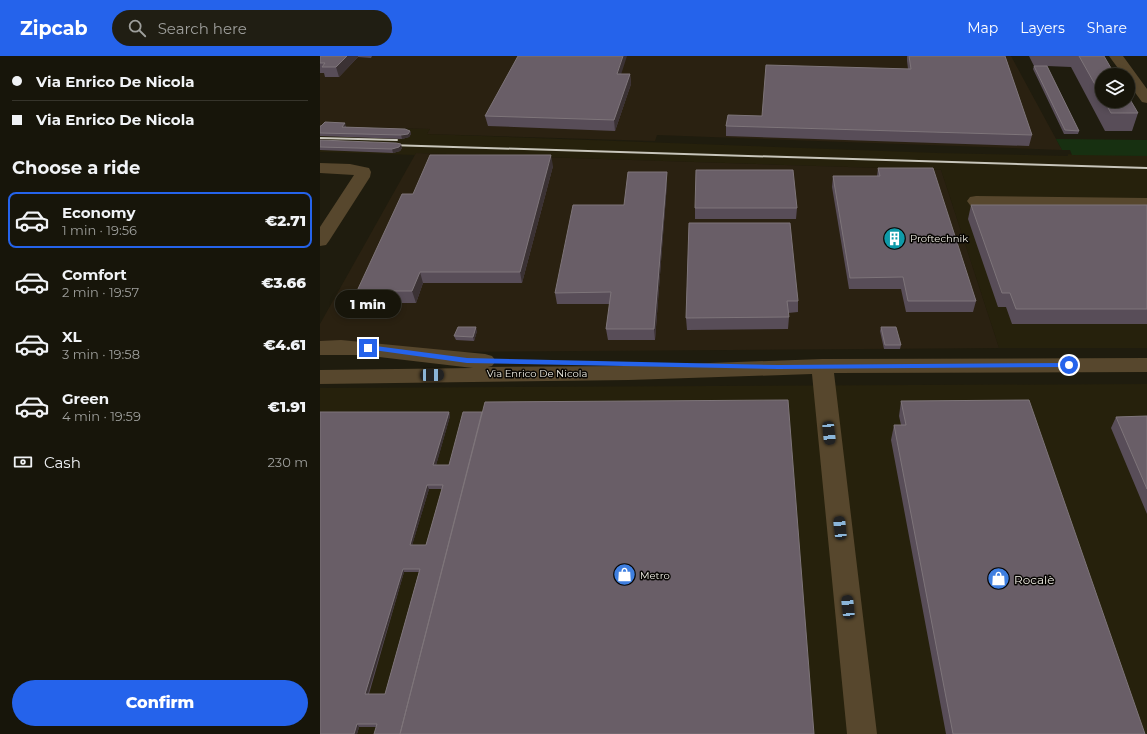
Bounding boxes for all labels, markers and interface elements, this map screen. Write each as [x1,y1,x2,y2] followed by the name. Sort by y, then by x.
[112,10,392,46] search box
[20,17,88,40] text: Zipcab
[126,17,148,39] icon: search
[158,19,247,38] text: Search here
[967,19,998,37] text: Map
[1020,19,1065,37] text: Layers
[1087,19,1127,37] text: Share
[1095,68,1135,108] map controls
[1095,68,1135,108] button: layers
[36,72,194,91] text: Via Enrico De Nicola
[36,110,194,129] text: Via Enrico De Nicola
[12,157,140,179] text: Choose a ride
[14,202,50,238] icon: car
[62,203,135,222] text: Economy
[265,211,306,230] text: €2.71
[62,222,137,238] text: 1 min · 19:56
[882,225,908,251] building icon: Proftechnik
[910,232,968,245] place label: Proftechnik
[14,264,50,300] icon: car
[62,265,127,284] text: Comfort
[261,273,306,292] text: €3.66
[62,284,139,300] text: 2 min · 19:57
[335,290,401,318] callout: 1 min
[350,296,386,312] text: 1 min
[14,326,50,362] icon: car
[62,327,81,346] text: XL
[263,335,306,354] text: €4.61
[359,339,377,357] route end
[62,346,140,362] text: 3 min · 19:58
[1060,356,1078,374] route start
[487,367,587,380] street label: Via Enrico De Nicola
[420,369,444,381] car
[14,388,50,424] icon: car
[62,389,109,408] text: Green
[268,397,306,416] text: €1.91
[62,408,141,424] text: 4 min · 19:59
[822,420,836,446] car
[12,451,34,473] icon: cash
[44,453,81,472] text: Cash
[267,454,308,470] text: 230 m
[833,515,847,541] car
[611,562,637,588] shop icon: Metro
[985,566,1011,592] shop icon: Rocalè
[640,569,670,582] place label: Metro
[1014,572,1055,587] place label: Rocalè
[841,594,855,620] car
[12,680,308,726] button: Confirm

